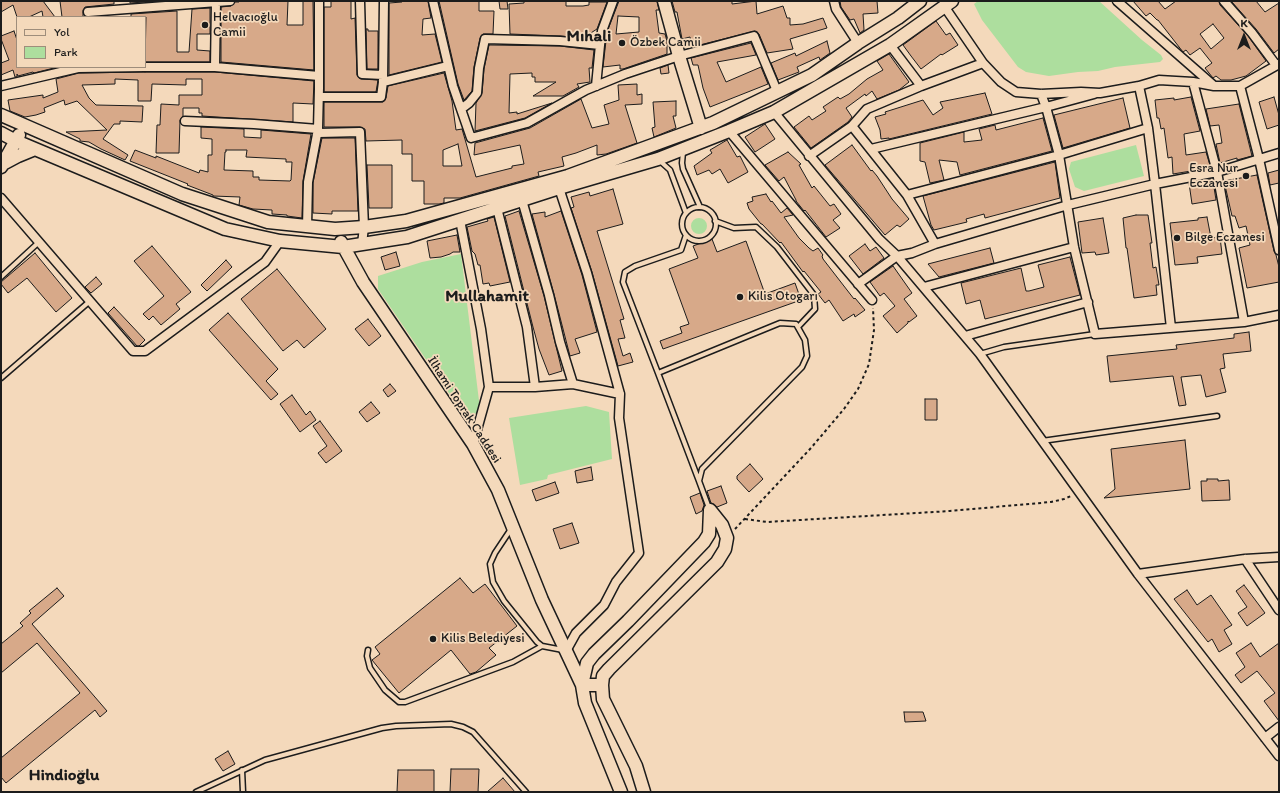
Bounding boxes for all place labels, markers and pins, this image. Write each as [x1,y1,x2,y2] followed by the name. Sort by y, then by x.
[213,10,278,41] place label: Helvacıoğlu Camii
[200,20,210,30] marker: Helvacıoğlu Camii
[630,35,701,51] place label: Özbek Camii
[617,38,627,48] marker: Özbek Camii
[1189,161,1238,192] place label: Esra Nur Eczanesi
[1241,171,1251,181] marker: Esra Nur Eczanesi
[1185,230,1265,246] place label: Bilge Eczanesi
[1172,233,1182,243] marker: Bilge Eczanesi
[748,289,818,305] place label: Kilis Otogarı
[735,292,745,302] marker: Kilis Otogarı
[441,631,525,647] place label: Kilis Belediyesi
[428,634,438,644] marker: Kilis Belediyesi

